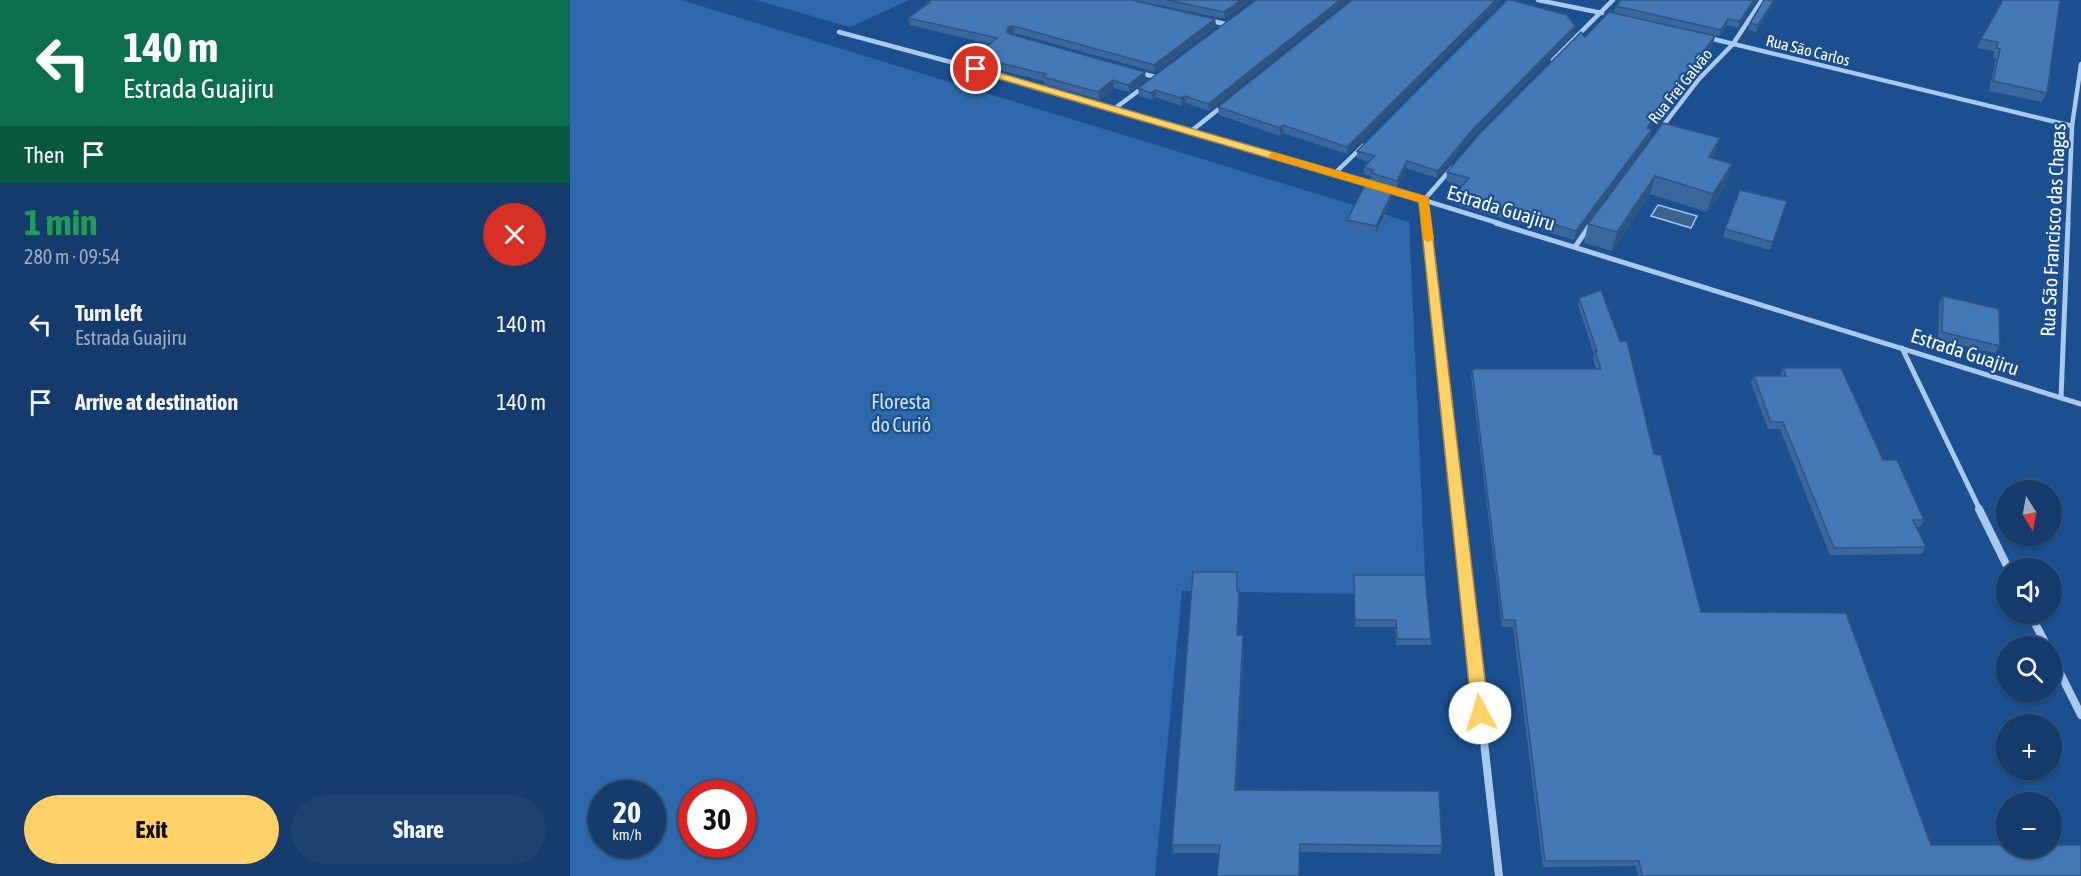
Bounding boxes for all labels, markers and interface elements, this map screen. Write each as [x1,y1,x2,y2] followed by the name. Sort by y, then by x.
[123,23,218,71] text: 140 m
[24,24,102,102] icon: left
[1764,31,1852,69] street label: Rua São Carlos
[950,43,1001,94] pin
[1644,45,1716,127] street label: Rua Frei Galvão
[959,52,992,85] icon: arrive
[123,73,274,104] text: Estrada Guajiru
[2035,123,2070,337] street label: Rua São Francisco das Chagas
[77,138,110,171] icon: arrive
[24,142,65,168] text: Then
[1444,180,1558,235] street label: Estrada Guajiru
[24,201,98,243] text: 1 min
[483,203,546,266] button: close
[24,245,120,268] text: 280 m · 09:54
[75,300,142,326] text: Turn left
[24,308,57,341] icon: left
[496,311,546,337] text: 140 m
[1908,323,2022,380] street label: Estrada Guajiru
[75,326,187,349] text: Estrada Guajiru
[24,386,57,419] icon: arrive
[75,389,238,415] text: Arrive at destination
[496,389,546,415] text: 140 m
[871,390,931,436] park label: Floresta do Curió
[1996,480,2062,546] north arrow
[1996,480,2062,858] map controls
[1996,558,2062,624] button: sound
[1996,636,2062,702] button: search
[1448,681,1512,745] position arrow
[1996,714,2062,780] button: +
[678,780,756,858] speed limit sign: 30
[1996,792,2062,858] button: −
[24,795,279,864] button: Exit
[291,795,546,864] button: Share
[613,795,641,829] text: 20
[612,826,642,843] text: km/h

